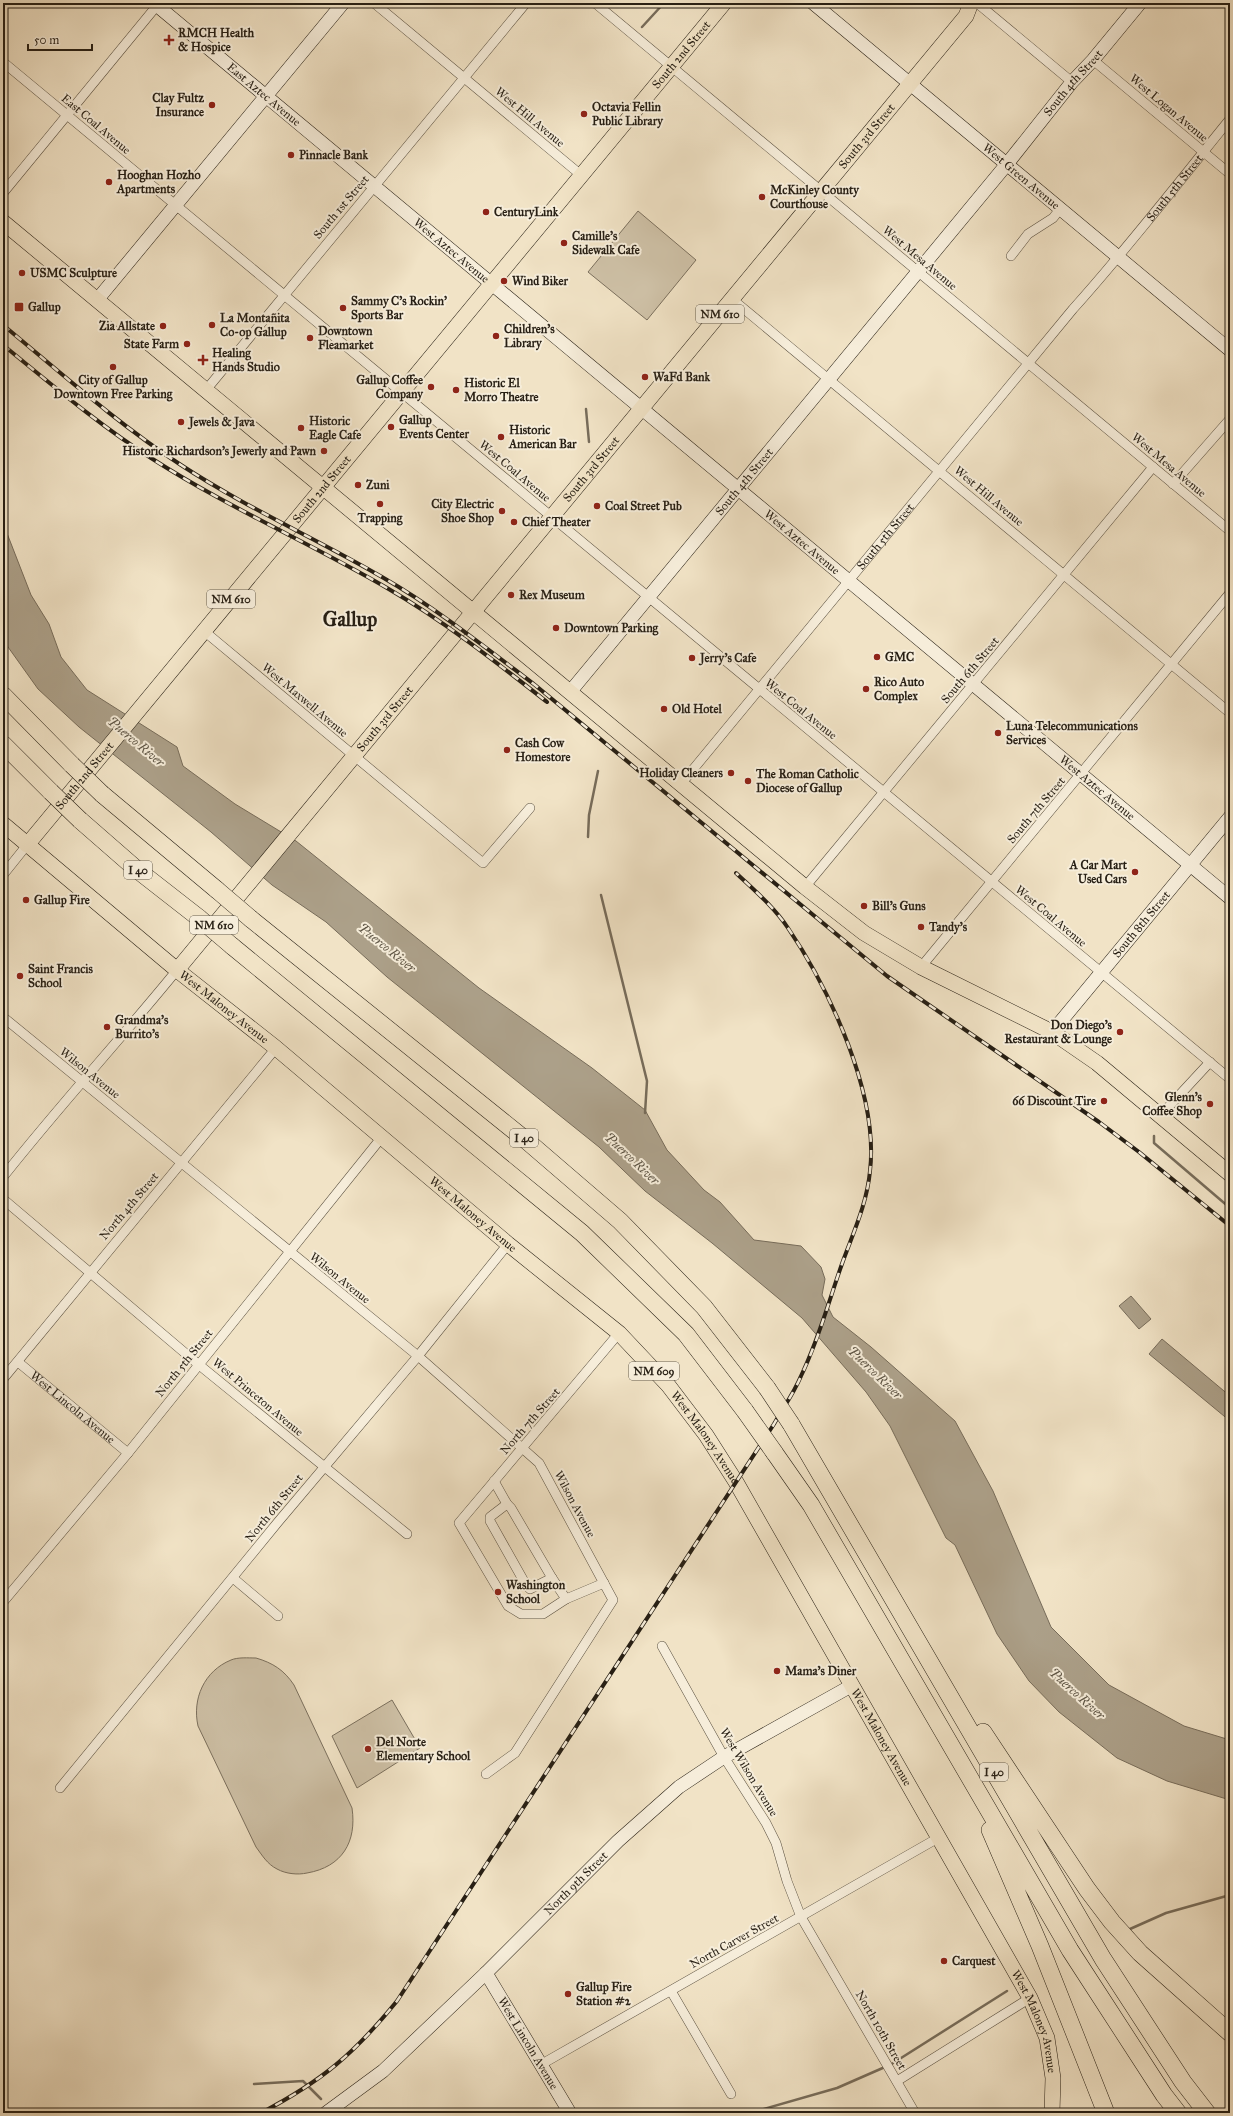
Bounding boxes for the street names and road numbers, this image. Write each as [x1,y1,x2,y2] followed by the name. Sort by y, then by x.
[649,17,714,91] street label: South 2nd Street
[1041,46,1106,119] street label: South 4th Street
[224,60,304,129] street label: East Aztec Avenue
[1126,71,1211,146] street label: West Logan Avenue
[493,84,567,150] street label: West Hill Avenue
[59,91,133,157] street label: East Coal Avenue
[835,100,898,172] street label: South 3rd Street
[980,140,1063,212] street label: West Green Avenue
[1143,151,1206,224] street label: South 5th Street
[310,172,372,242] street label: South 1st Street
[411,215,492,286] street label: West Aztec Avenue
[880,223,960,293] street label: West Mesa Avenue
[696,305,744,323] road number: NM 610
[1129,430,1209,500] street label: West Mesa Avenue
[560,433,623,505] street label: South 3rd Street
[477,437,553,505] street label: West Coal Avenue
[712,445,776,518] street label: South 4th Street
[289,452,354,526] street label: South 2nd Street
[952,463,1026,529] street label: West Hill Avenue
[854,500,917,572] street label: South 5th Street
[762,507,843,577] street label: West Aztec Avenue
[207,590,255,608] road number: NM 610
[938,633,1002,706] street label: South 6th Street
[259,660,351,740] street label: West Maxwell Avenue
[762,676,840,742] street label: West Coal Avenue
[354,683,416,754] street label: South 3rd Street
[52,738,117,812] street label: South 2nd Street
[1057,752,1138,823] street label: West Aztec Avenue
[1004,773,1068,846] street label: South 7th Street
[124,861,152,879] road number: I 40
[1013,882,1089,950] street label: West Coal Avenue
[1110,887,1174,960] street label: South 8th Street
[190,916,238,934] road number: NM 610
[177,968,271,1046] street label: West Maloney Avenue
[57,1044,123,1102] street label: Wilson Avenue
[510,1129,538,1147] road number: I 40
[97,1169,162,1243] street label: North 4th Street
[427,1174,519,1255] street label: West Maloney Avenue
[307,1249,373,1307] street label: Wilson Avenue
[152,1326,216,1400] street label: North 5th Street
[210,1355,306,1439] street label: West Princeton Avenue
[629,1362,679,1380] road number: NM 609
[28,1368,118,1446] street label: West Lincoln Avenue
[497,1384,563,1457] street label: North 7th Street
[668,1388,742,1486] street label: West Maloney Avenue
[552,1468,598,1540] street label: Wilson Avenue
[242,1471,306,1545] street label: North 6th Street
[848,1686,915,1788] street label: West Maloney Avenue
[717,1725,781,1819] street label: West Wilson Avenue
[980,1763,1008,1781] road number: I 40
[541,1848,611,1918] street label: North 9th Street
[687,1910,782,1971] street label: North Carver Street
[1009,1968,1059,2074] street label: West Maloney Avenue
[853,1988,910,2073] street label: North 10th Street
[495,1995,561,2092] street label: West Lincoln Avenue

